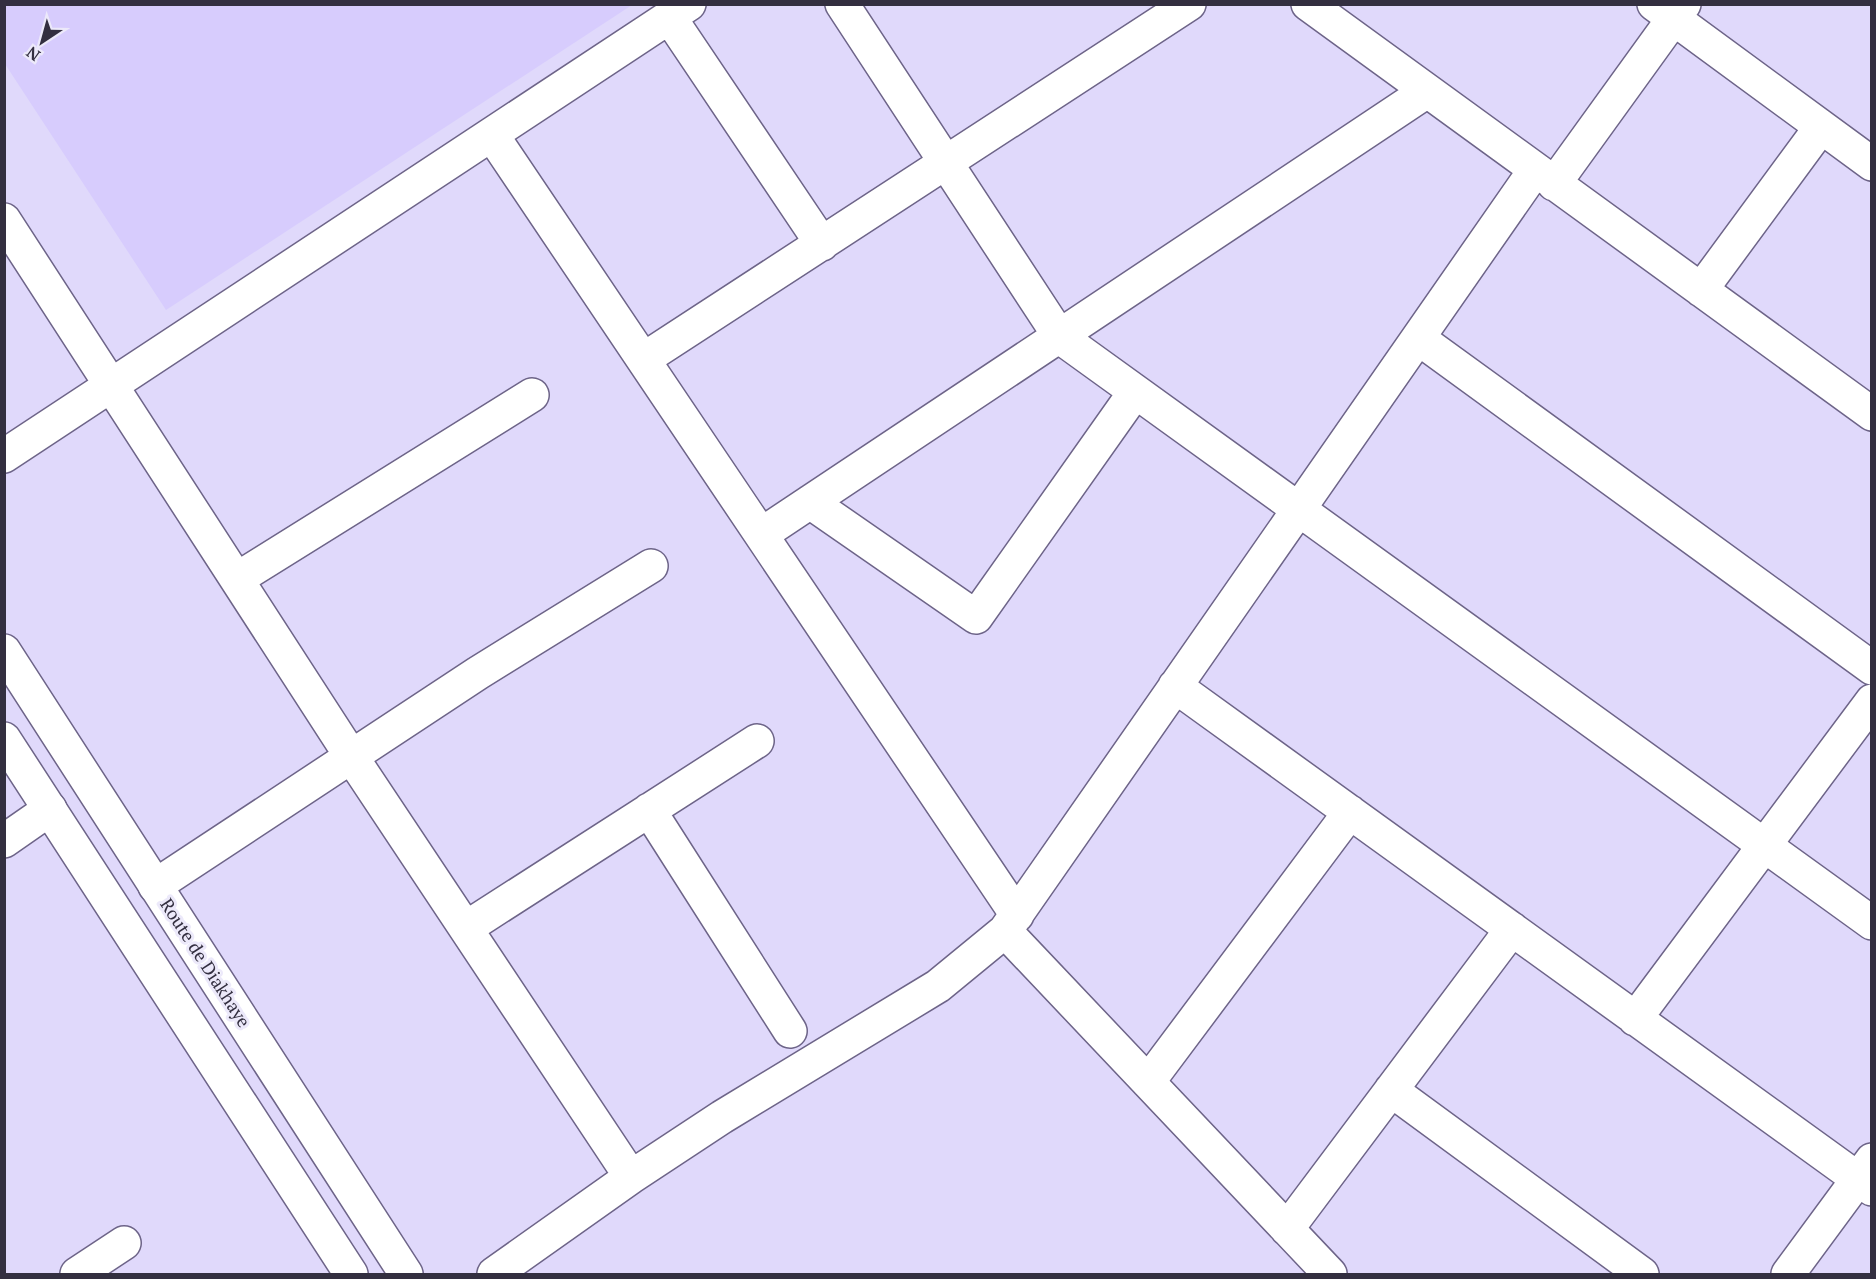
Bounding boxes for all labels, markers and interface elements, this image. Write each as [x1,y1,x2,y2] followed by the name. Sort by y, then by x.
[12,12,72,72] north arrow
[22,42,45,67] text: N
[155,893,256,1031] street label: Route de Diakhaye

